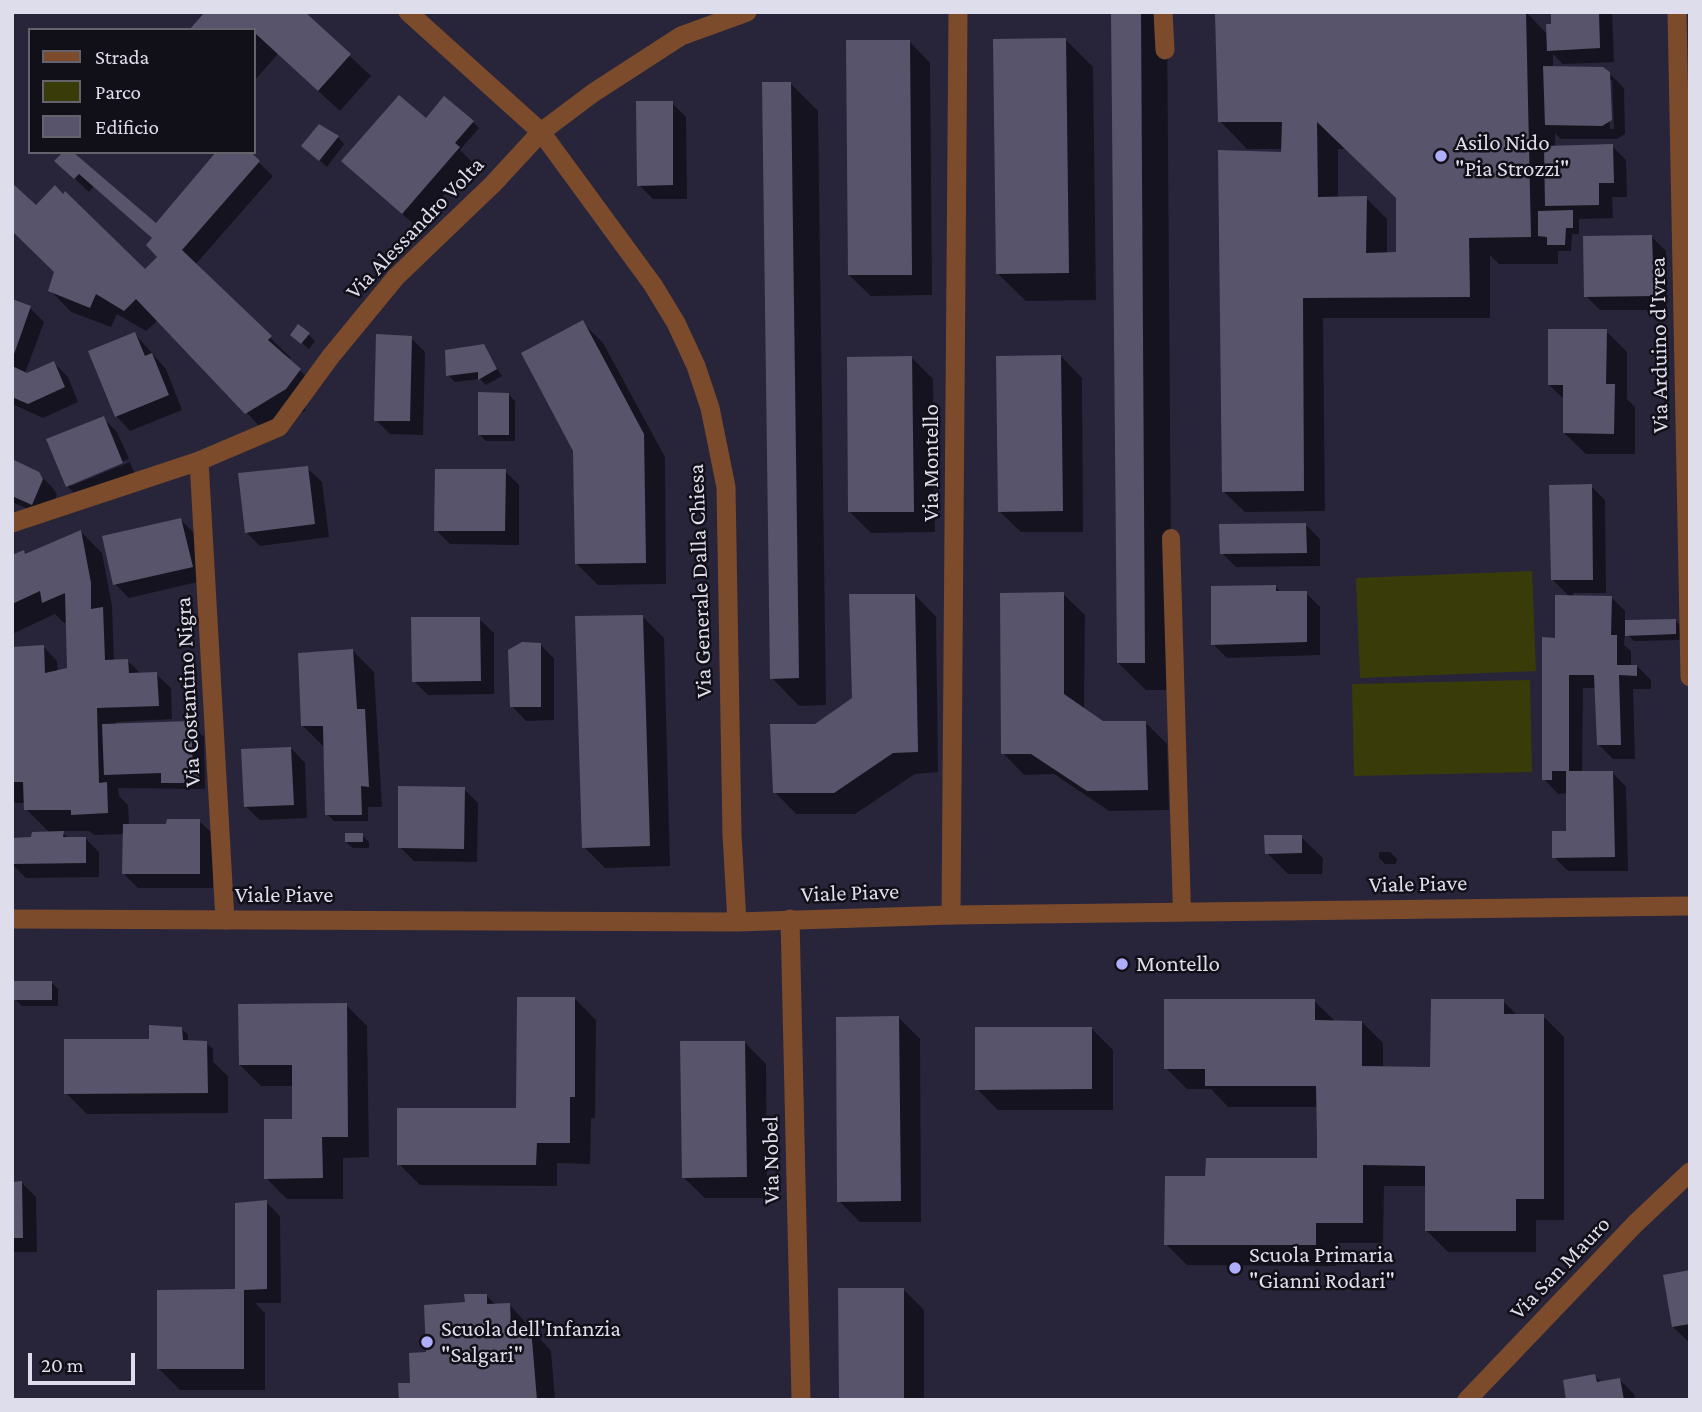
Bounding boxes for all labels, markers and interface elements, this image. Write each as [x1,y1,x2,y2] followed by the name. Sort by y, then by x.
[28,28,256,154] legend
[95,45,149,69] text: Strada
[95,80,141,104] text: Parco
[95,115,159,139] text: Edificio
[1455,129,1569,183] place label: Asilo Nido "Pia Strozzi"
[1433,148,1449,164] marker: Asilo Nido "Pia Strozzi"
[340,151,490,305] street label: Via Alessandro Volta
[1644,257,1674,433] street label: Via Arduino d'Ivrea
[917,404,945,522] street label: Via Montello
[682,463,718,699] street label: Via Generale Dalla Chiesa
[169,596,207,788] street label: Via Costantino Nigra
[1369,869,1467,899] street label: Viale Piave
[800,877,900,909] street label: Viale Piave
[235,881,333,909] street label: Viale Piave
[1136,950,1220,978] place label: Montello
[1114,956,1130,972] marker: Montello
[756,1116,786,1204] street label: Via Nobel
[1504,1211,1616,1325] street label: Via San Mauro
[1249,1241,1395,1295] place label: Scuola Primaria "Gianni Rodari"
[1227,1260,1243,1276] marker: Scuola Primaria "Gianni Rodari"
[441,1315,621,1369] place label: Scuola dell'Infanzia "Salgari"
[419,1334,435,1350] marker: Scuola dell'Infanzia "Salgari"
[32,1338,138,1382] scale bar
[41,1353,84,1377] text: 20 m

